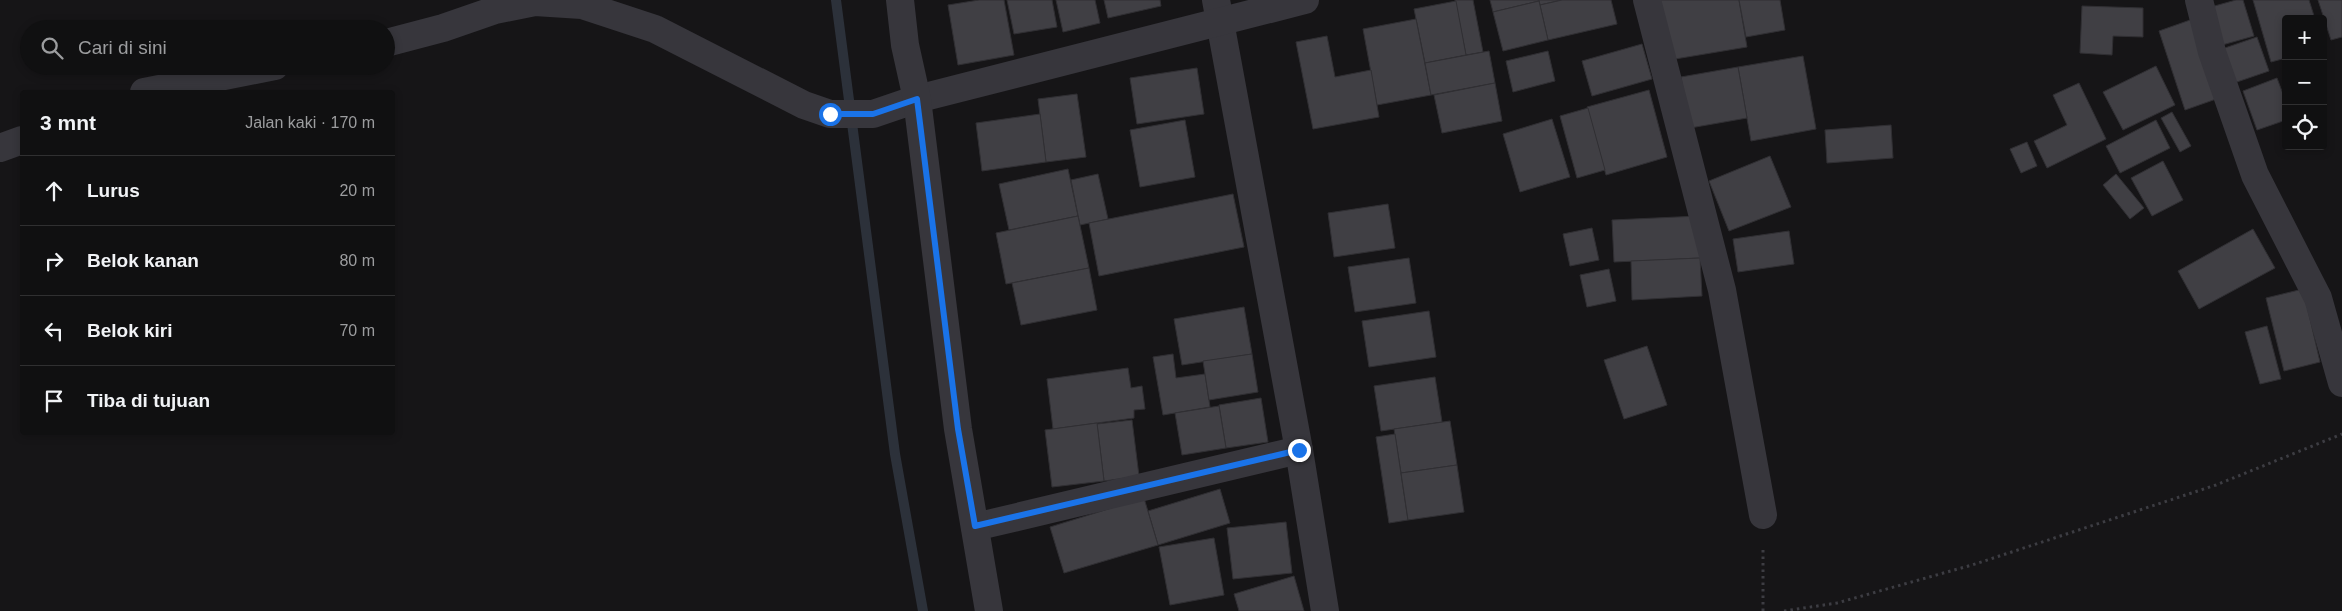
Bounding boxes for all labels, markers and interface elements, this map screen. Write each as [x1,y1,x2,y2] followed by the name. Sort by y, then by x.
[2282,15,2327,150] map controls
[2282,15,2327,60] button: +
[20,20,395,75] search box
[38,34,66,62] icon: search
[78,37,167,58] text: Cari di sini
[2282,60,2327,105] button: −
[819,103,842,126] route start
[2282,105,2327,150] button: locate
[40,111,96,134] text: 3 mnt
[245,114,375,131] text: Jalan kaki · 170 m
[40,177,68,205] icon: ahead
[87,180,140,201] text: Lurus
[339,182,375,199] text: 20 m
[40,247,68,275] icon: right
[87,250,199,271] text: Belok kanan
[339,252,375,269] text: 80 m
[40,317,68,345] icon: left
[87,320,173,341] text: Belok kiri
[339,322,375,339] text: 70 m
[40,387,68,415] icon: arrive
[87,390,210,411] text: Tiba di tujuan
[1288,439,1311,462] route end

